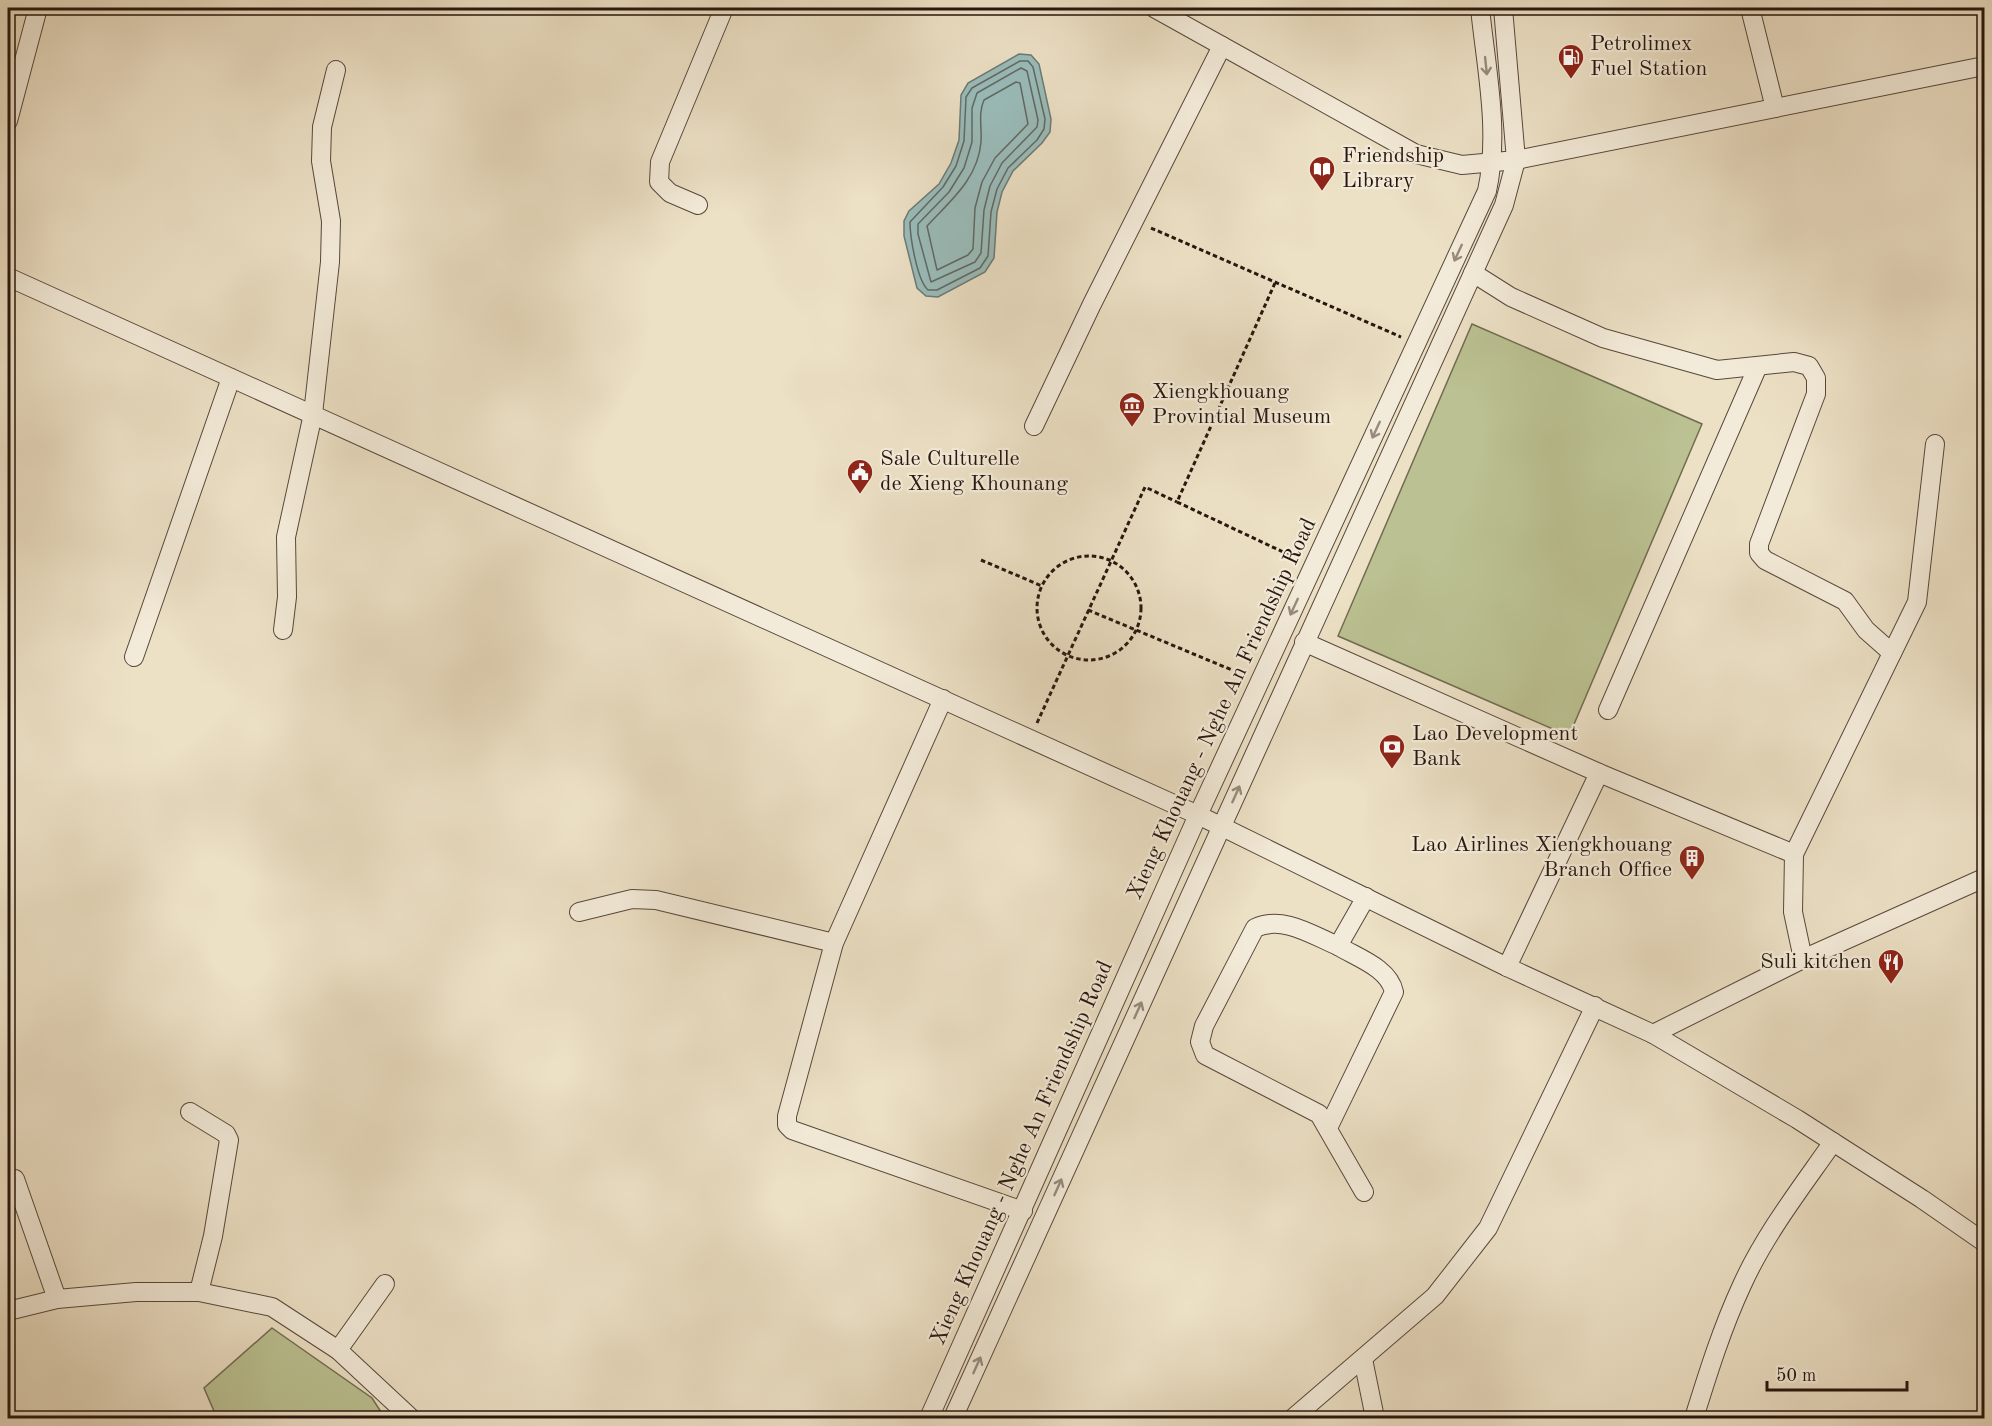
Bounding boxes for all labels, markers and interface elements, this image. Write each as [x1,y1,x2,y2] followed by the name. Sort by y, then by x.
[1590,33,1708,80] place label: Petrolimex Fuel Station
[1556,42,1586,80] fuel station icon: Petrolimex Fuel Station
[1481,55,1492,75] one-way arrow
[1342,145,1444,192] place label: Friendship Library
[1307,154,1337,192] library icon: Friendship Library
[1452,244,1464,262] one-way arrow
[1152,381,1331,428] place label: Xiengkhouang Provintial Museum
[1117,390,1147,428] museum icon: Xiengkhouang Provintial Museum
[1370,421,1382,439] one-way arrow
[880,448,1068,495] place label: Sale Culturelle de Xieng Khounang
[845,457,875,495] public building icon: Sale Culturelle de Xieng Khounang
[1124,515,1320,903] street label: Xieng Khouang - Nghe An Friendship Road
[1288,598,1300,616] one-way arrow
[1412,723,1578,770] place label: Lao Development Bank
[1377,732,1407,770] bank icon: Lao Development Bank
[1230,785,1242,803] one-way arrow
[1411,834,1672,881] place label: Lao Airlines Xiengkhouang Branch Office
[1677,843,1707,881] building icon: Lao Airlines Xiengkhouang Branch Office
[1876,947,1906,985] restaurant icon: Suli kitchen
[1760,951,1872,973] place label: Suli kitchen
[927,958,1117,1348] street label: Xieng Khouang - Nghe An Friendship Road
[1133,1001,1144,1019] one-way arrow
[1052,1179,1064,1197] one-way arrow
[1767,1354,1906,1392] scale bar
[972,1357,984,1375] one-way arrow
[1776,1367,1816,1385] text: 50 m

